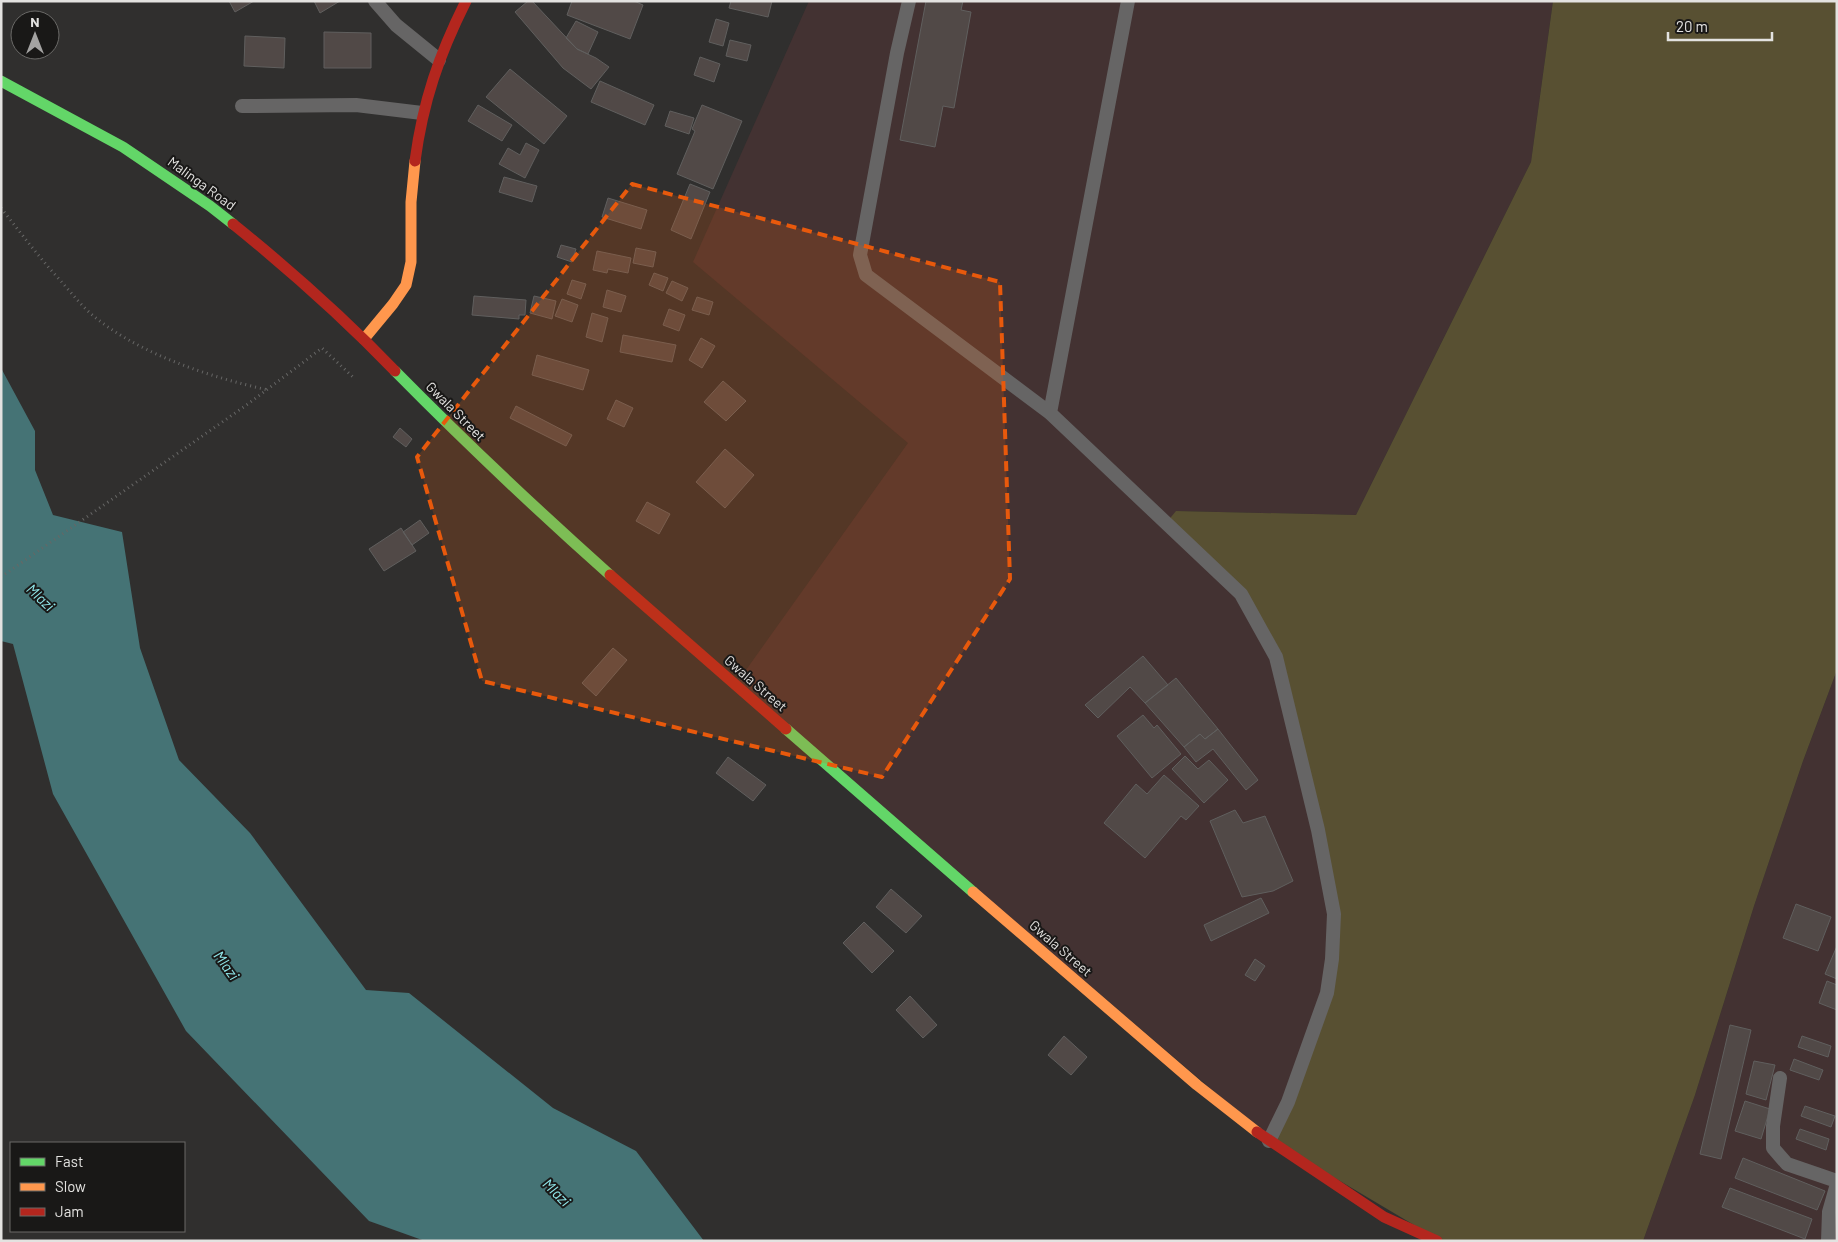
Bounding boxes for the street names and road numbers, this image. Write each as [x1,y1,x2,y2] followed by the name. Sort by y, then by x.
[165,153,239,213] street label: Malinga Road
[423,378,489,444] street label: Gwala Street
[721,651,791,715] street label: Gwala Street
[1026,916,1096,980] street label: Gwala Street

